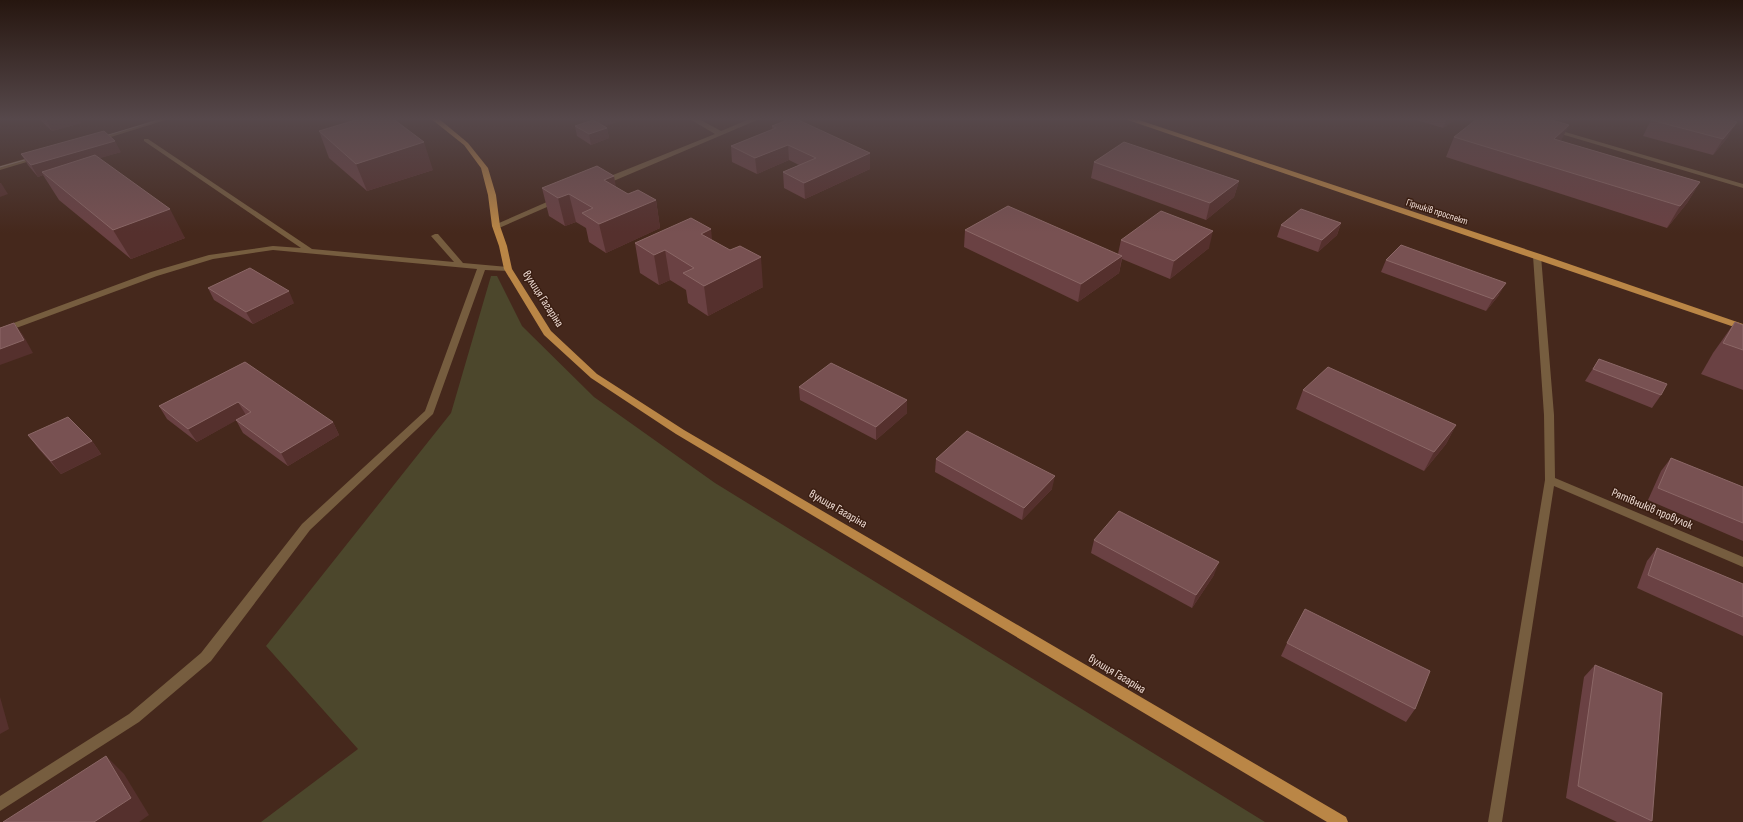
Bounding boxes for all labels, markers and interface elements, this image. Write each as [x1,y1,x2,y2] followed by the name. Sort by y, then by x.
[1405,196,1469,228] street label: Гірників проспект
[519,268,567,330] street label: вулиця Гагаріна
[1609,485,1695,533] street label: Рятівників провулок
[806,486,870,532] street label: вулиця Гагаріна
[1086,651,1149,697] street label: вулиця Гагаріна

